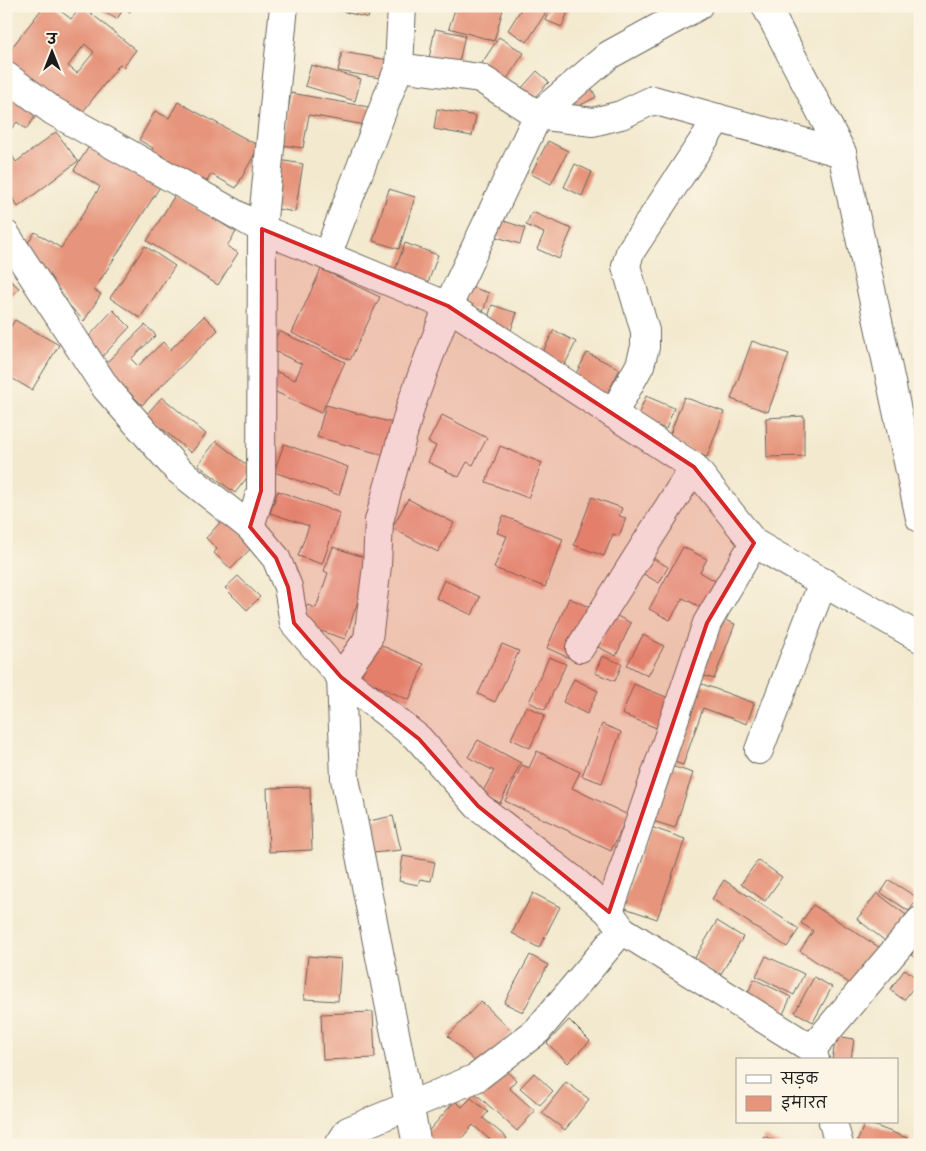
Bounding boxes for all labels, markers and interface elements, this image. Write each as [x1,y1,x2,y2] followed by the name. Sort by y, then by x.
[28,28,78,78] north arrow
[45,30,58,48] text: उ
[736,1058,898,1124] legend
[780,1069,819,1089] text: सड़क
[781,1093,828,1113] text: इमारत

